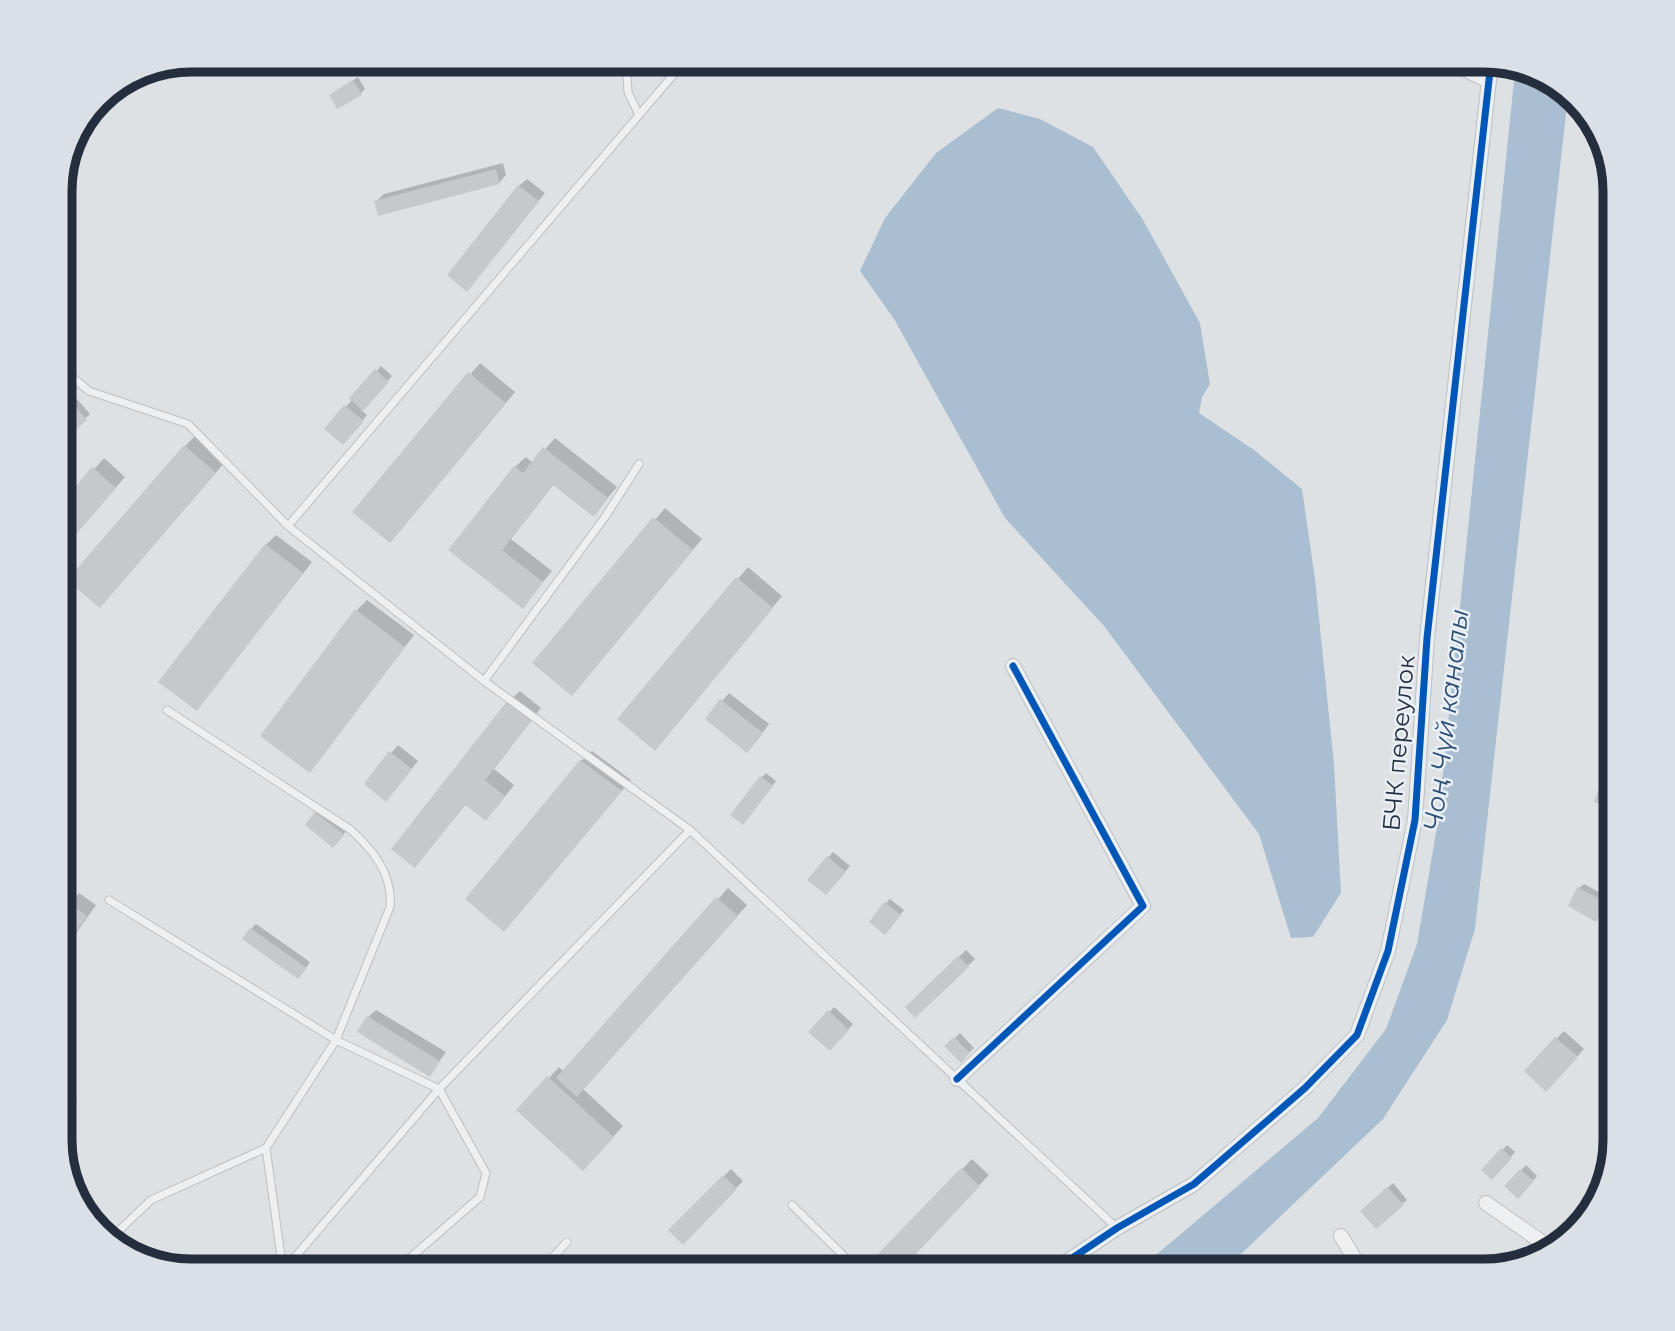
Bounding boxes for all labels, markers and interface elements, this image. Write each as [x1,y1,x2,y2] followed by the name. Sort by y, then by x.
[1416,607,1476,833] water label: Чоң Чүй каналы
[1376,654,1421,832] street label: БЧК переулок

